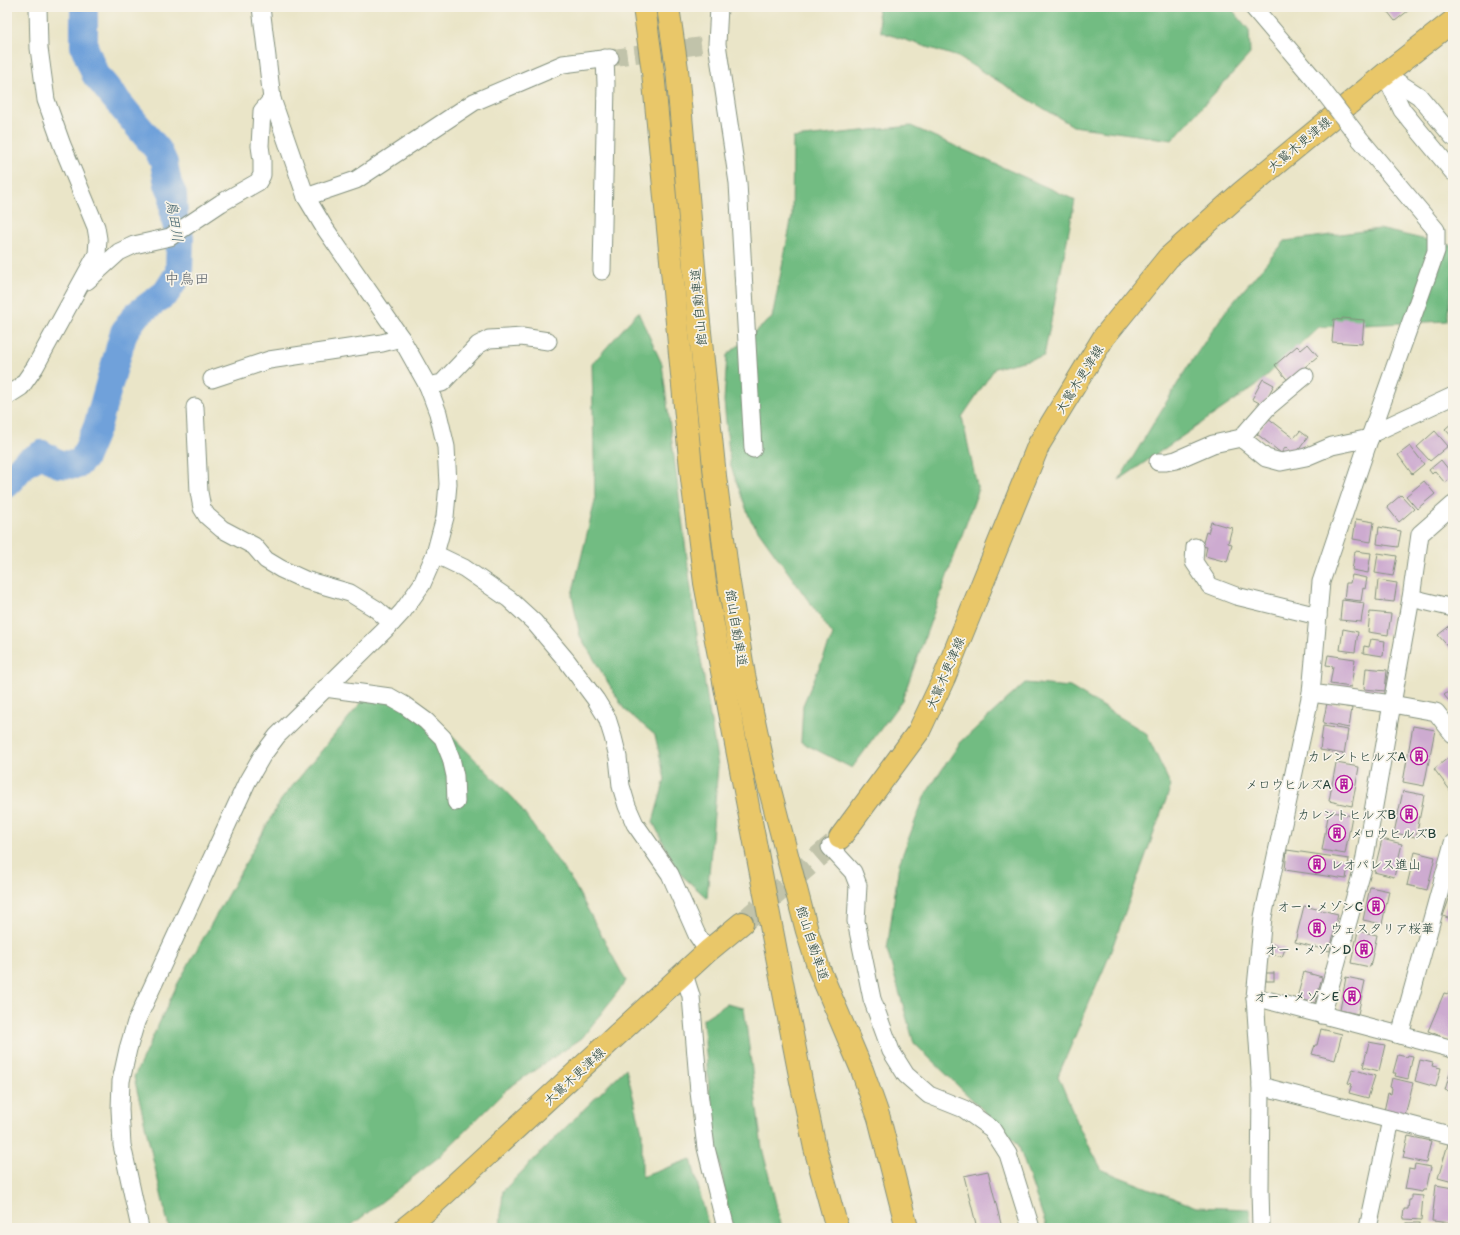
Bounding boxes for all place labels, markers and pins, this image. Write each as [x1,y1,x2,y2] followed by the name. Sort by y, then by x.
[1409,746,1429,766] building icon: カレントヒルズA
[1307,749,1407,764] place label: カレントヒルズA
[1334,774,1354,794] building icon: メロウヒルズA
[1245,777,1332,792] place label: メロウヒルズA
[1399,804,1419,824] building icon: カレントヒルズB
[1297,807,1396,822] place label: カレントヒルズB
[1327,823,1347,843] building icon: メロウヒルズB
[1350,826,1436,841] place label: メロウヒルズB
[1307,854,1327,874] building icon: レオパレス進山
[1330,857,1421,872] place label: レオパレス進山
[1366,896,1386,916] building icon: オー・メゾンC
[1277,899,1363,914] place label: オー・メゾンC
[1307,918,1327,938] building icon: ウェスタリア桜華
[1330,921,1434,936] place label: ウェスタリア桜華
[1354,939,1374,959] building icon: オー・メゾンD
[1264,942,1351,957] place label: オー・メゾンD
[1342,986,1362,1006] building icon: オー・メゾンE
[1254,989,1339,1004] place label: オー・メゾンE

